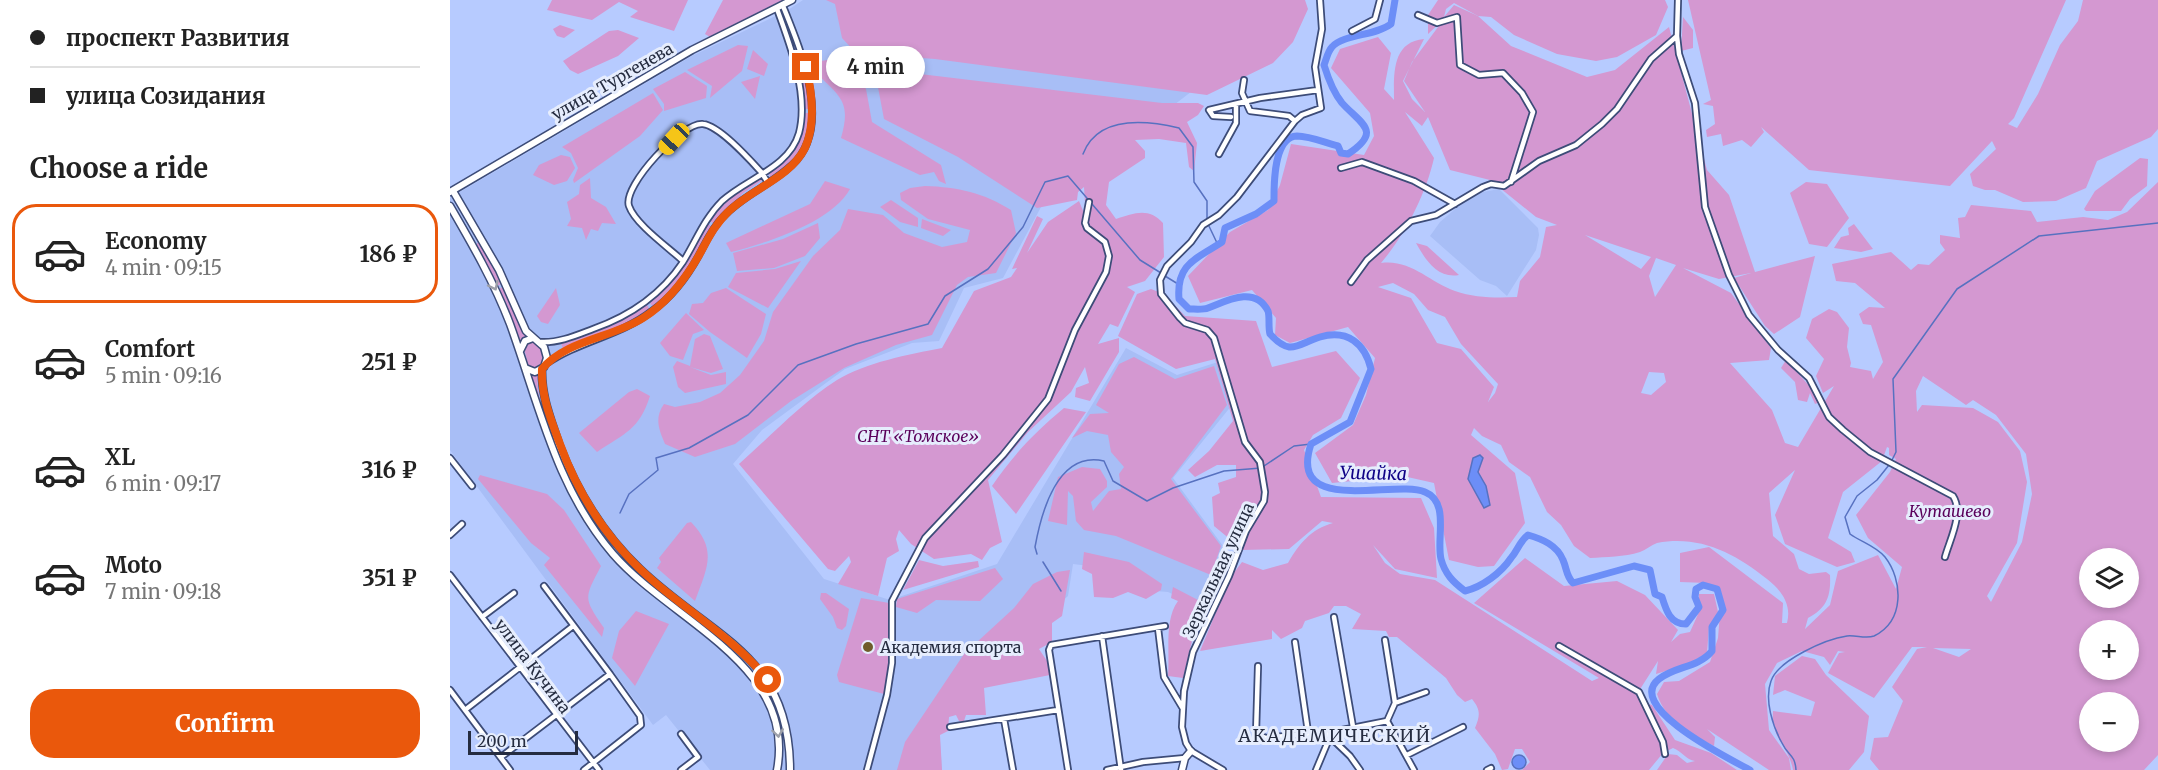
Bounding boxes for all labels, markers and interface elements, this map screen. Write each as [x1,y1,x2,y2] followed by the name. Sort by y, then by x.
[66,24,290,52] text: проспект Развития
[547,38,677,124] street label: улица Тургенева
[827,46,926,88] callout: 4 min
[792,53,819,80] route end
[847,54,904,79] text: 4 min
[66,82,265,110] text: улица Созидания
[655,120,693,158] car
[30,151,208,185] text: Choose a ride
[33,227,87,281] icon: car
[105,227,206,255] text: Economy
[359,240,417,268] text: 186 ₽
[105,255,222,280] text: 4 min · 09:15
[487,279,499,290] one-way arrow
[33,335,87,389] icon: car
[105,335,195,363] text: Comfort
[361,348,417,376] text: 251 ₽
[105,363,222,388] text: 5 min · 09:16
[857,426,979,446] park label: СНТ «Томское»
[33,443,87,497] icon: car
[105,443,135,471] text: XL
[361,456,417,484] text: 316 ₽
[1339,461,1407,485] water label: Ушайка
[105,471,221,496] text: 6 min · 09:17
[1178,499,1258,641] street label: Зеркальная улица
[1909,501,1991,521] park label: Куташево
[2079,548,2139,752] map controls
[2079,548,2139,608] button: layers
[33,551,87,605] icon: car
[105,551,162,579] text: Moto
[362,564,417,592] text: 351 ₽
[105,579,222,604] text: 7 min · 09:18
[491,615,575,718] street label: улица Кучина
[2079,620,2139,680] button: +
[879,637,1022,657] place label: Академия спорта
[861,640,875,654] marker: Академия спорта
[754,666,781,693] route start
[30,689,420,758] button: Confirm
[2079,692,2139,752] button: −
[1237,724,1432,747] district label: АКАДЕМИЧЕСКИЙ
[468,728,578,756] scale bar
[772,728,784,738] one-way arrow
[477,731,527,751] text: 200 m

